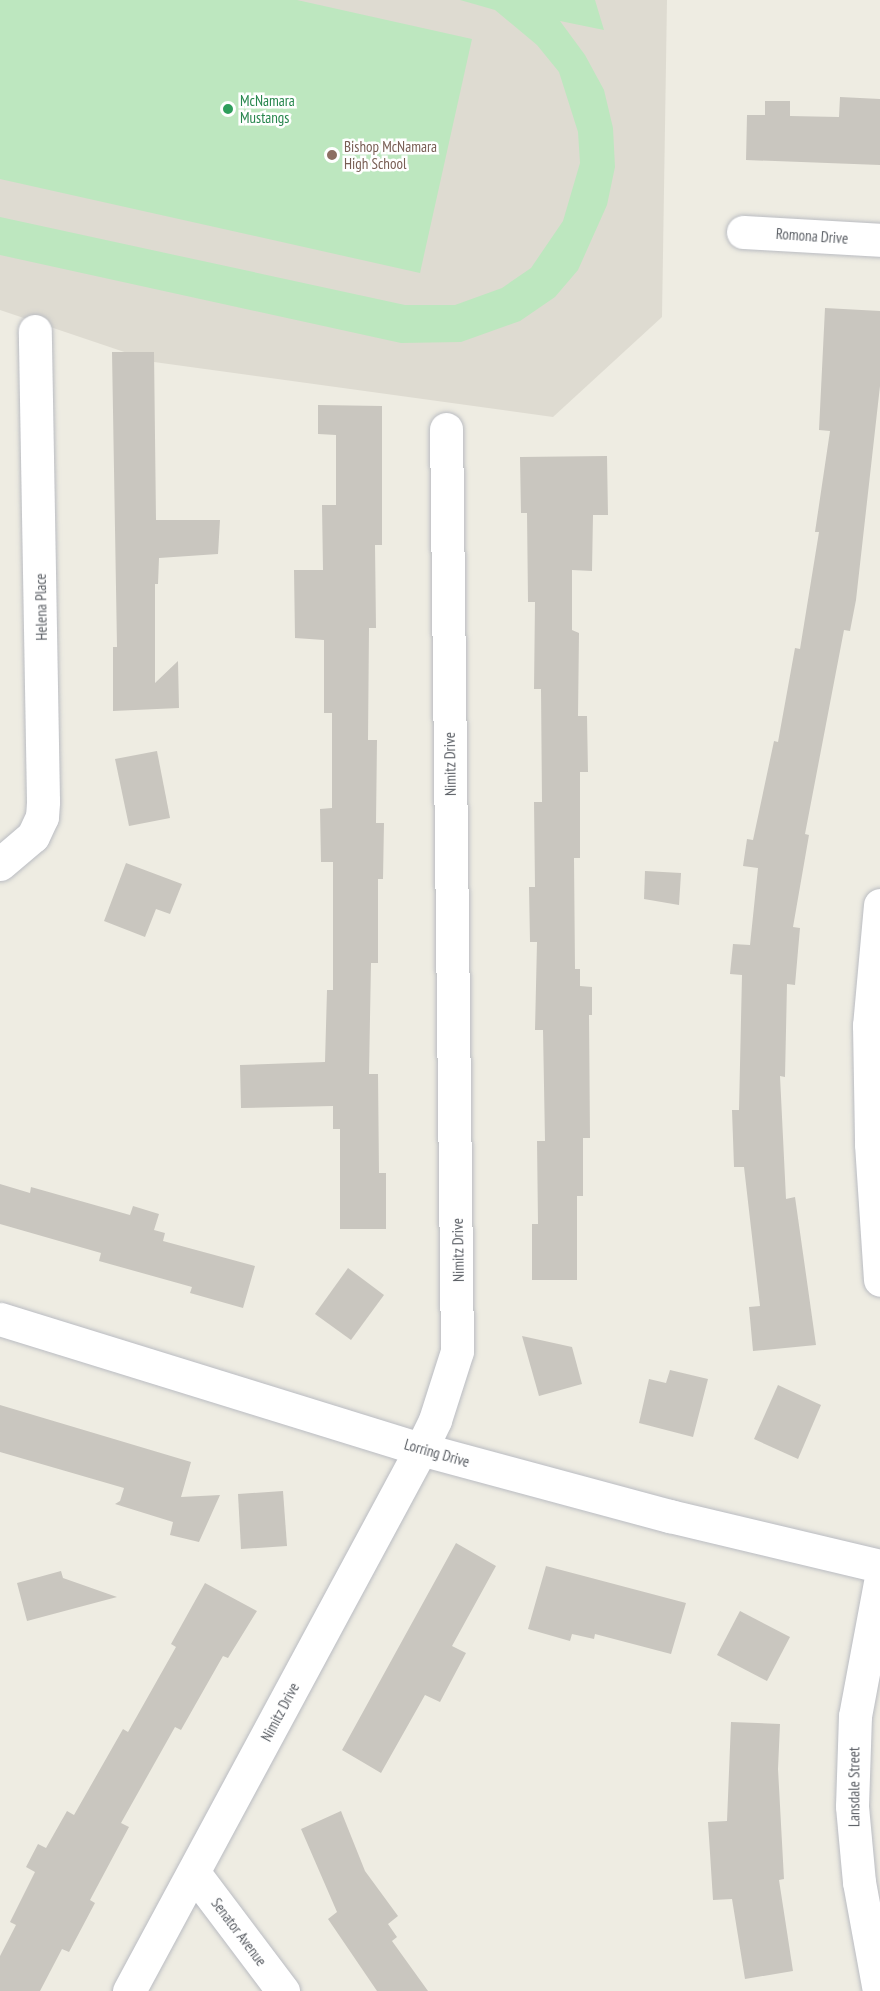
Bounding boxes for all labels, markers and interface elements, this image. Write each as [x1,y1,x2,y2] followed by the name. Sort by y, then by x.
[240,91,295,126] place label: McNamara Mustangs
[221,102,235,116] marker: McNamara Mustangs
[344,137,437,172] place label: Bishop McNamara High School
[325,148,339,162] marker: Bishop McNamara High School
[775,224,849,248] street label: Romona Drive
[31,573,51,641] street label: Helena Place
[440,732,460,796] street label: Nimitz Drive
[448,1218,468,1282] street label: Nimitz Drive
[402,1435,472,1471] street label: Lorring Drive
[257,1679,303,1745] street label: Nimitz Drive
[845,1747,863,1827] street label: Lansdale Street
[207,1894,271,1970] street label: Senator Avenue

